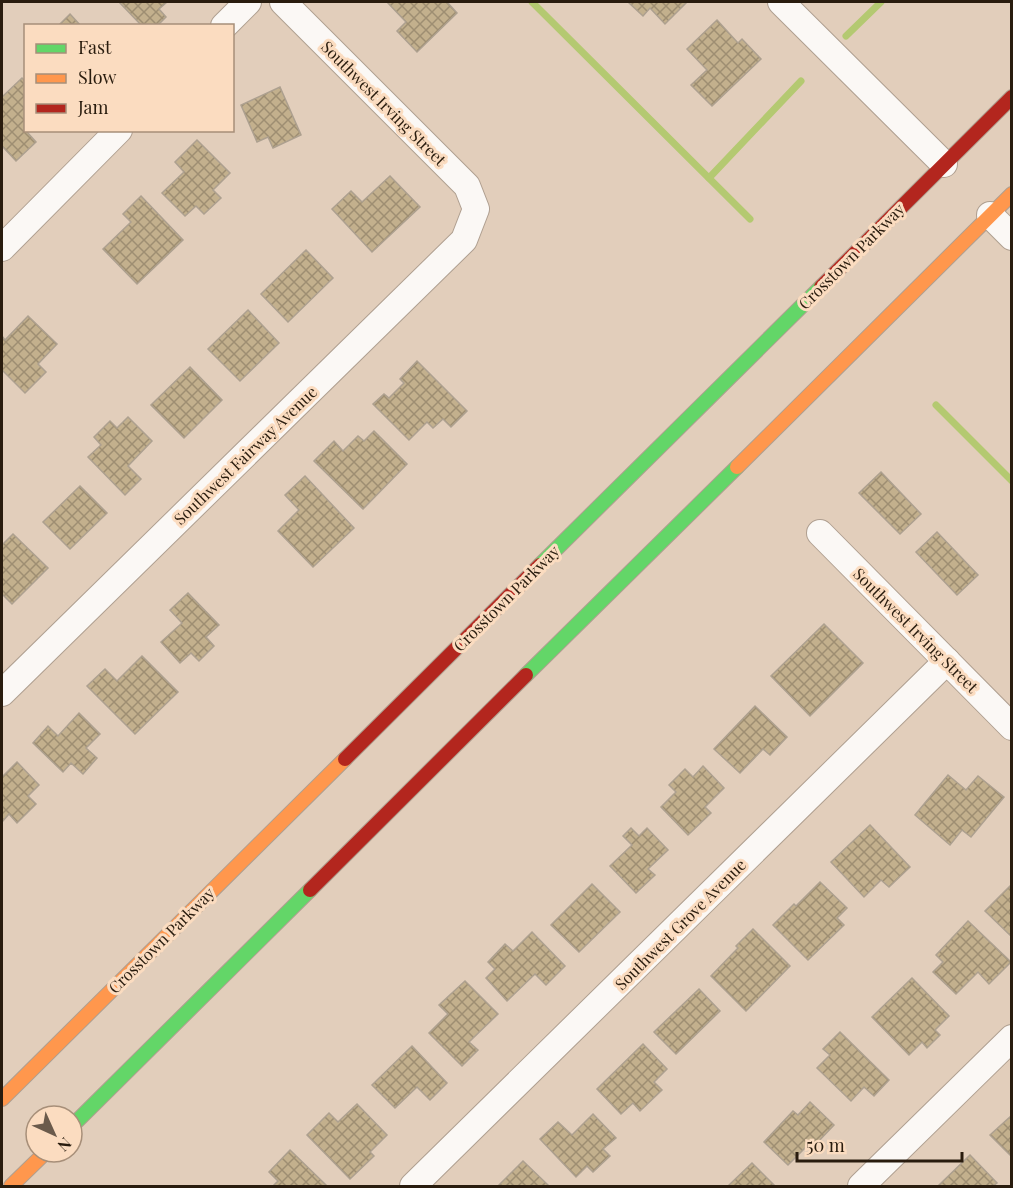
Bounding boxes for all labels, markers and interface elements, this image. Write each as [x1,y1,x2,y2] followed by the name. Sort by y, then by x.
[24,24,234,132] legend
[78,35,112,59] text: Fast
[317,36,451,170] street label: Southwest Irving Street
[78,65,116,89] text: Slow
[77,95,108,119] text: Jam
[793,198,909,314] street label: Crosstown Parkway
[169,381,321,529] street label: Southwest Fairway Avenue
[448,540,564,656] street label: Crosstown Parkway
[849,563,983,697] street label: Southwest Irving Street
[610,854,750,994] street label: Southwest Grove Avenue
[103,882,219,998] street label: Crosstown Parkway
[24,1104,84,1164] north arrow
[797,1125,962,1163] scale bar
[53,1133,76,1157] text: N
[806,1133,845,1157] text: 50 m

